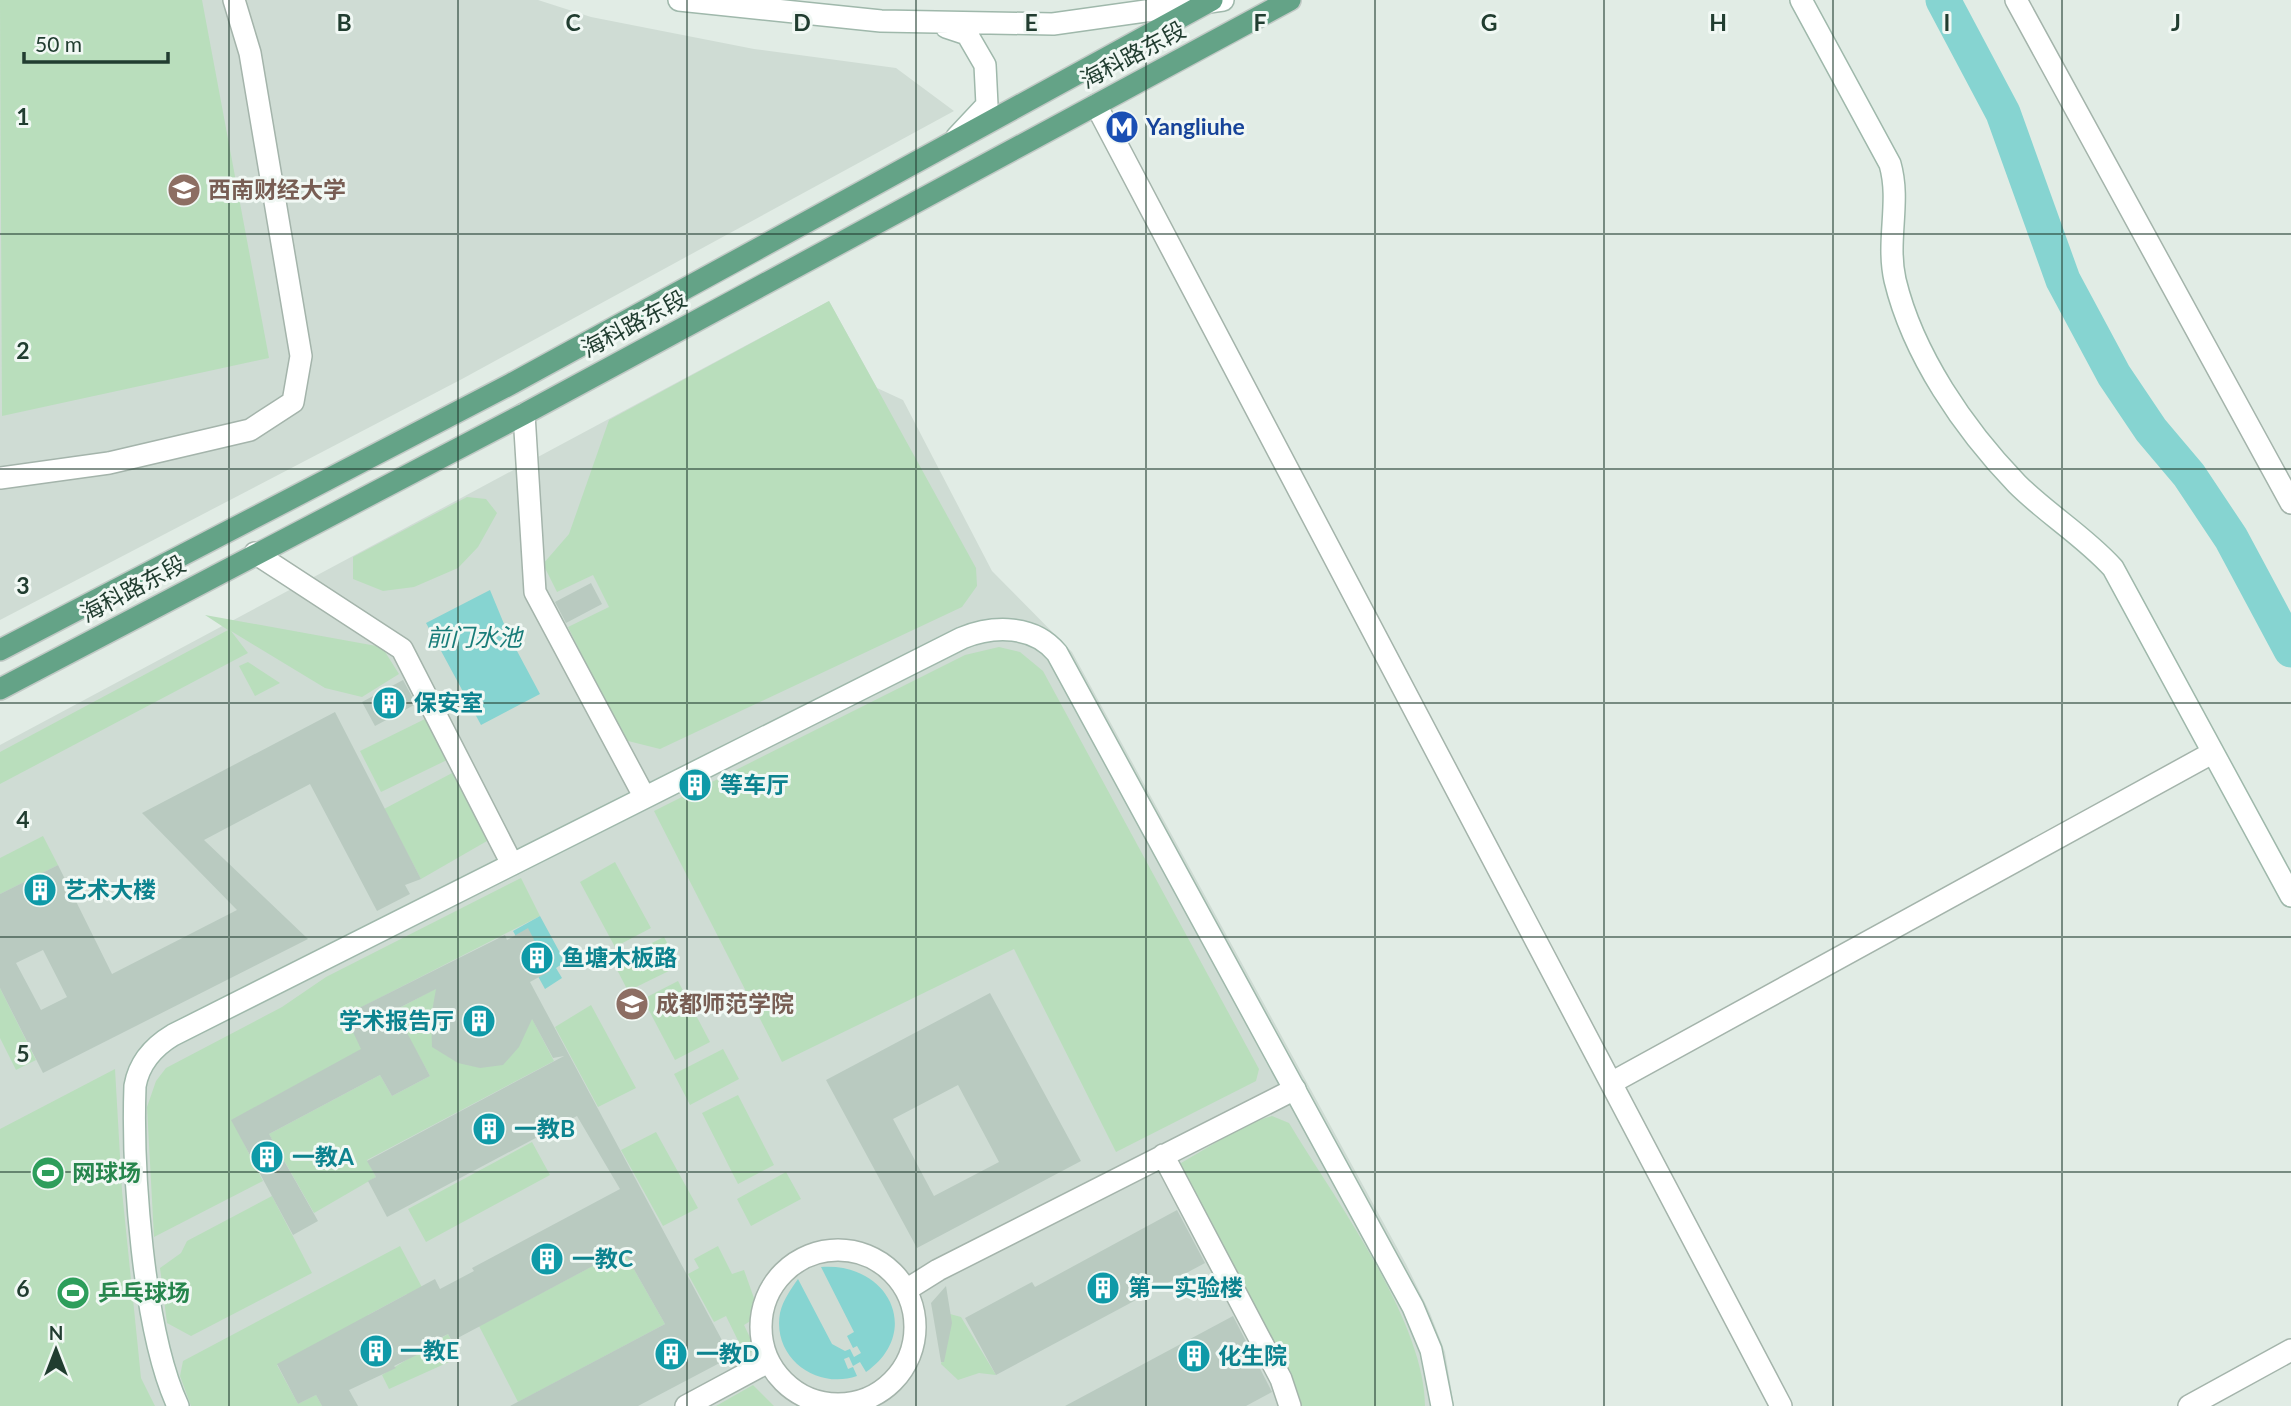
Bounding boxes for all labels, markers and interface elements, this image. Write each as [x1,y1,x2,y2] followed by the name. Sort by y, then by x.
[336,8,352,36] text: B
[565,8,581,36] text: C
[793,8,811,36] text: D
[1024,8,1038,36] text: E
[1253,8,1267,36] text: F
[1481,8,1497,36] text: G
[1709,8,1727,36] text: H
[1944,8,1950,36] text: I
[2171,8,2181,36] text: J
[1075,15,1190,93] street label: 海科路东段
[24,21,168,65] scale bar
[35,31,82,56] text: 50 m
[16,102,30,130] text: 1
[1103,108,1141,146] metro station icon: Yangliuhe
[1145,112,1245,140] place label: Yangliuhe
[165,171,203,209] school or university icon: 西南财经大学
[208,175,346,203] place label: 西南财经大学
[576,284,691,362] street label: 海科路东段
[16,336,30,364] text: 2
[75,549,190,627] street label: 海科路东段
[16,571,30,599] text: 3
[426,622,524,651] water label: 前门水池
[370,684,408,722] building icon: 保安室
[414,688,483,716] place label: 保安室
[676,766,714,804] building icon: 等车厅
[720,770,789,798] place label: 等车厅
[16,805,30,833] text: 4
[21,871,59,909] building icon: 艺术大楼
[64,875,156,903] place label: 艺术大楼
[518,939,556,977] building icon: 鱼塘木板路
[562,943,677,971] place label: 鱼塘木板路
[613,985,651,1023] school or university icon: 成都师范学院
[656,989,794,1017] place label: 成都师范学院
[460,1002,498,1040] building icon: 学术报告厅
[339,1006,454,1034] place label: 学术报告厅
[16,1039,30,1067] text: 5
[470,1110,508,1148] building icon: 一教B
[514,1114,575,1142] place label: 一教B
[248,1138,286,1176] building icon: 一教A
[292,1142,355,1170] place label: 一教A
[29,1154,67,1192] sports icon: 网球场
[72,1158,141,1186] place label: 网球场
[528,1240,566,1278] building icon: 一教C
[572,1244,633,1272] place label: 一教C
[1084,1269,1122,1307] building icon: 第一实验楼
[1128,1273,1243,1301] place label: 第一实验楼
[16,1274,30,1302] text: 6
[54,1274,92,1312] sports icon: 乒乓球场
[98,1278,190,1306] place label: 乒乓球场
[21,1315,91,1385] north arrow
[49,1321,63,1344] text: N
[357,1332,395,1370] building icon: 一教E
[652,1335,690,1373] building icon: 一教D
[400,1336,459,1364] place label: 一教E
[1175,1337,1213,1375] building icon: 化生院
[696,1339,760,1367] place label: 一教D
[1218,1341,1287,1369] place label: 化生院

